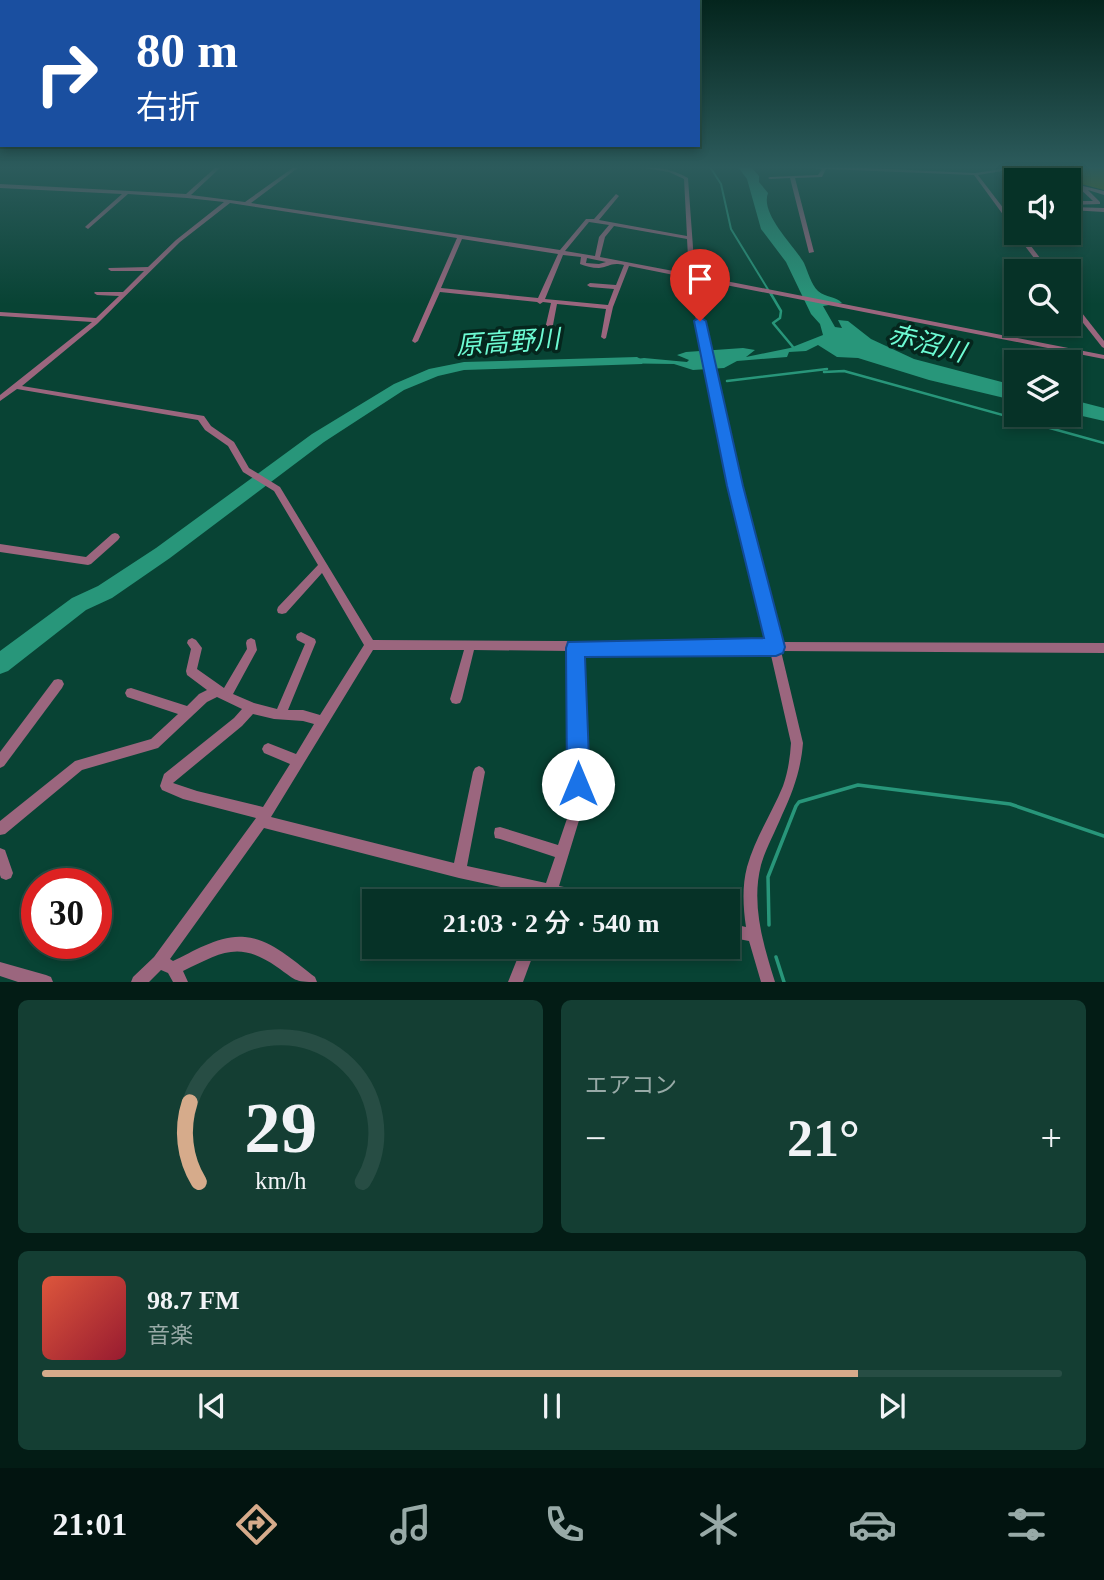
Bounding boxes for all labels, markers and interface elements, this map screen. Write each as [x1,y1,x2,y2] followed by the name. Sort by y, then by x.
[136,23,238,78] text: 80 m
[21,28,112,119] icon: right
[136,89,200,125] text: 右折
[1004,168,1081,427] map controls
[1004,168,1081,245] button: sound
[670,249,730,321] pin
[1004,259,1081,336] button: search
[681,260,719,298] icon: arrive
[885,319,971,368] water label: 赤沼川
[455,324,564,361] water label: 原高野川
[1004,350,1081,427] button: layers
[541,747,615,821] position arrow
[21,868,112,959] speed limit sign: 30
[443,909,659,938] text: 21:03 · 2 分 · 540 m
[585,1073,677,1098] text: エアコン
[244,1088,317,1169] text: 29
[787,1110,860,1167] text: 21°
[585,1117,606,1159] text: −
[1041,1117,1062,1159] text: +
[255,1167,307,1194] text: km/h
[147,1286,239,1315] text: 98.7 FM
[147,1323,193,1348] text: 音楽
[193,1387,231,1425] icon: previous
[533,1387,571,1425] icon: pause
[873,1387,911,1425] icon: next
[232,1500,281,1549] icon: directions
[386,1500,435,1549] icon: music
[540,1500,589,1549] icon: phone
[694,1500,743,1549] icon: climate
[848,1500,897,1549] icon: car
[1002,1500,1051,1549] icon: filters
[53,1506,127,1542] text: 21:01

